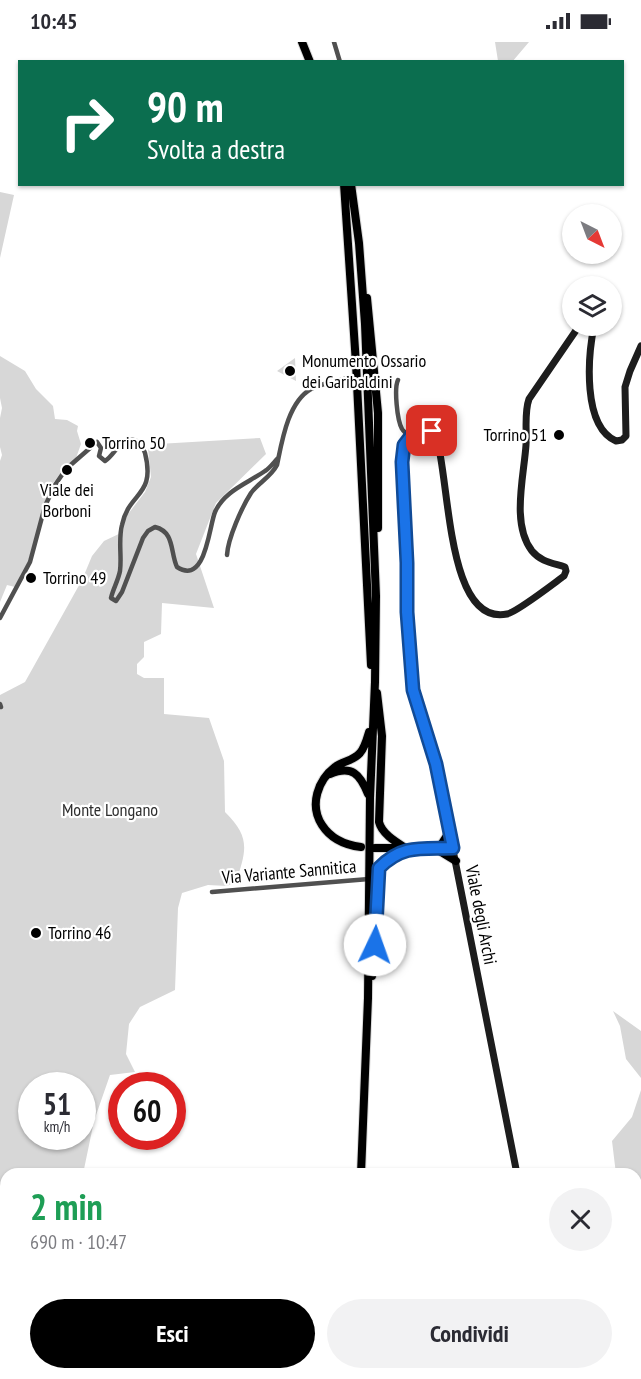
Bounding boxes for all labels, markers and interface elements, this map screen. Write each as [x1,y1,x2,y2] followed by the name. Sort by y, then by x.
[30,7,78,35] text: 10:45
[147,79,224,134] text: 90 m
[48,84,126,162] icon: right
[147,132,285,166] text: Svolta a destra
[562,204,622,264] north arrow
[562,204,622,336] map controls
[562,276,622,336] button: layers
[302,349,426,393] place label: Monumento Ossario dei Garibaldini
[283,364,297,378] marker: Monumento Ossario dei Garibaldini
[406,405,457,456] pin
[415,414,448,447] icon: arrive
[484,423,547,446] place label: Torrino 51
[552,428,566,442] marker: Torrino 51
[102,431,165,454] place label: Torrino 50
[83,436,97,450] marker: Torrino 50
[60,463,74,477] marker: Viale dei Borboni
[39,478,94,522] place label: Viale dei Borboni
[43,566,106,589] place label: Torrino 49
[24,571,38,585] marker: Torrino 49
[62,798,158,821] park label: Monte Longano
[220,854,357,889] street label: Via Variante Sannitica
[460,862,502,967] street label: Viale degli Archi
[343,913,407,977] position arrow
[48,921,111,944] place label: Torrino 46
[29,926,43,940] marker: Torrino 46
[108,1072,186,1150] speed limit sign: 60
[43,1084,71,1123] text: 51
[44,1117,70,1136] text: km/h
[30,1183,103,1230] text: 2 min
[549,1188,612,1251] button: close
[30,1229,127,1255] text: 690 m · 10:47
[30,1299,315,1368] button: Esci
[327,1299,612,1368] button: Condividi

